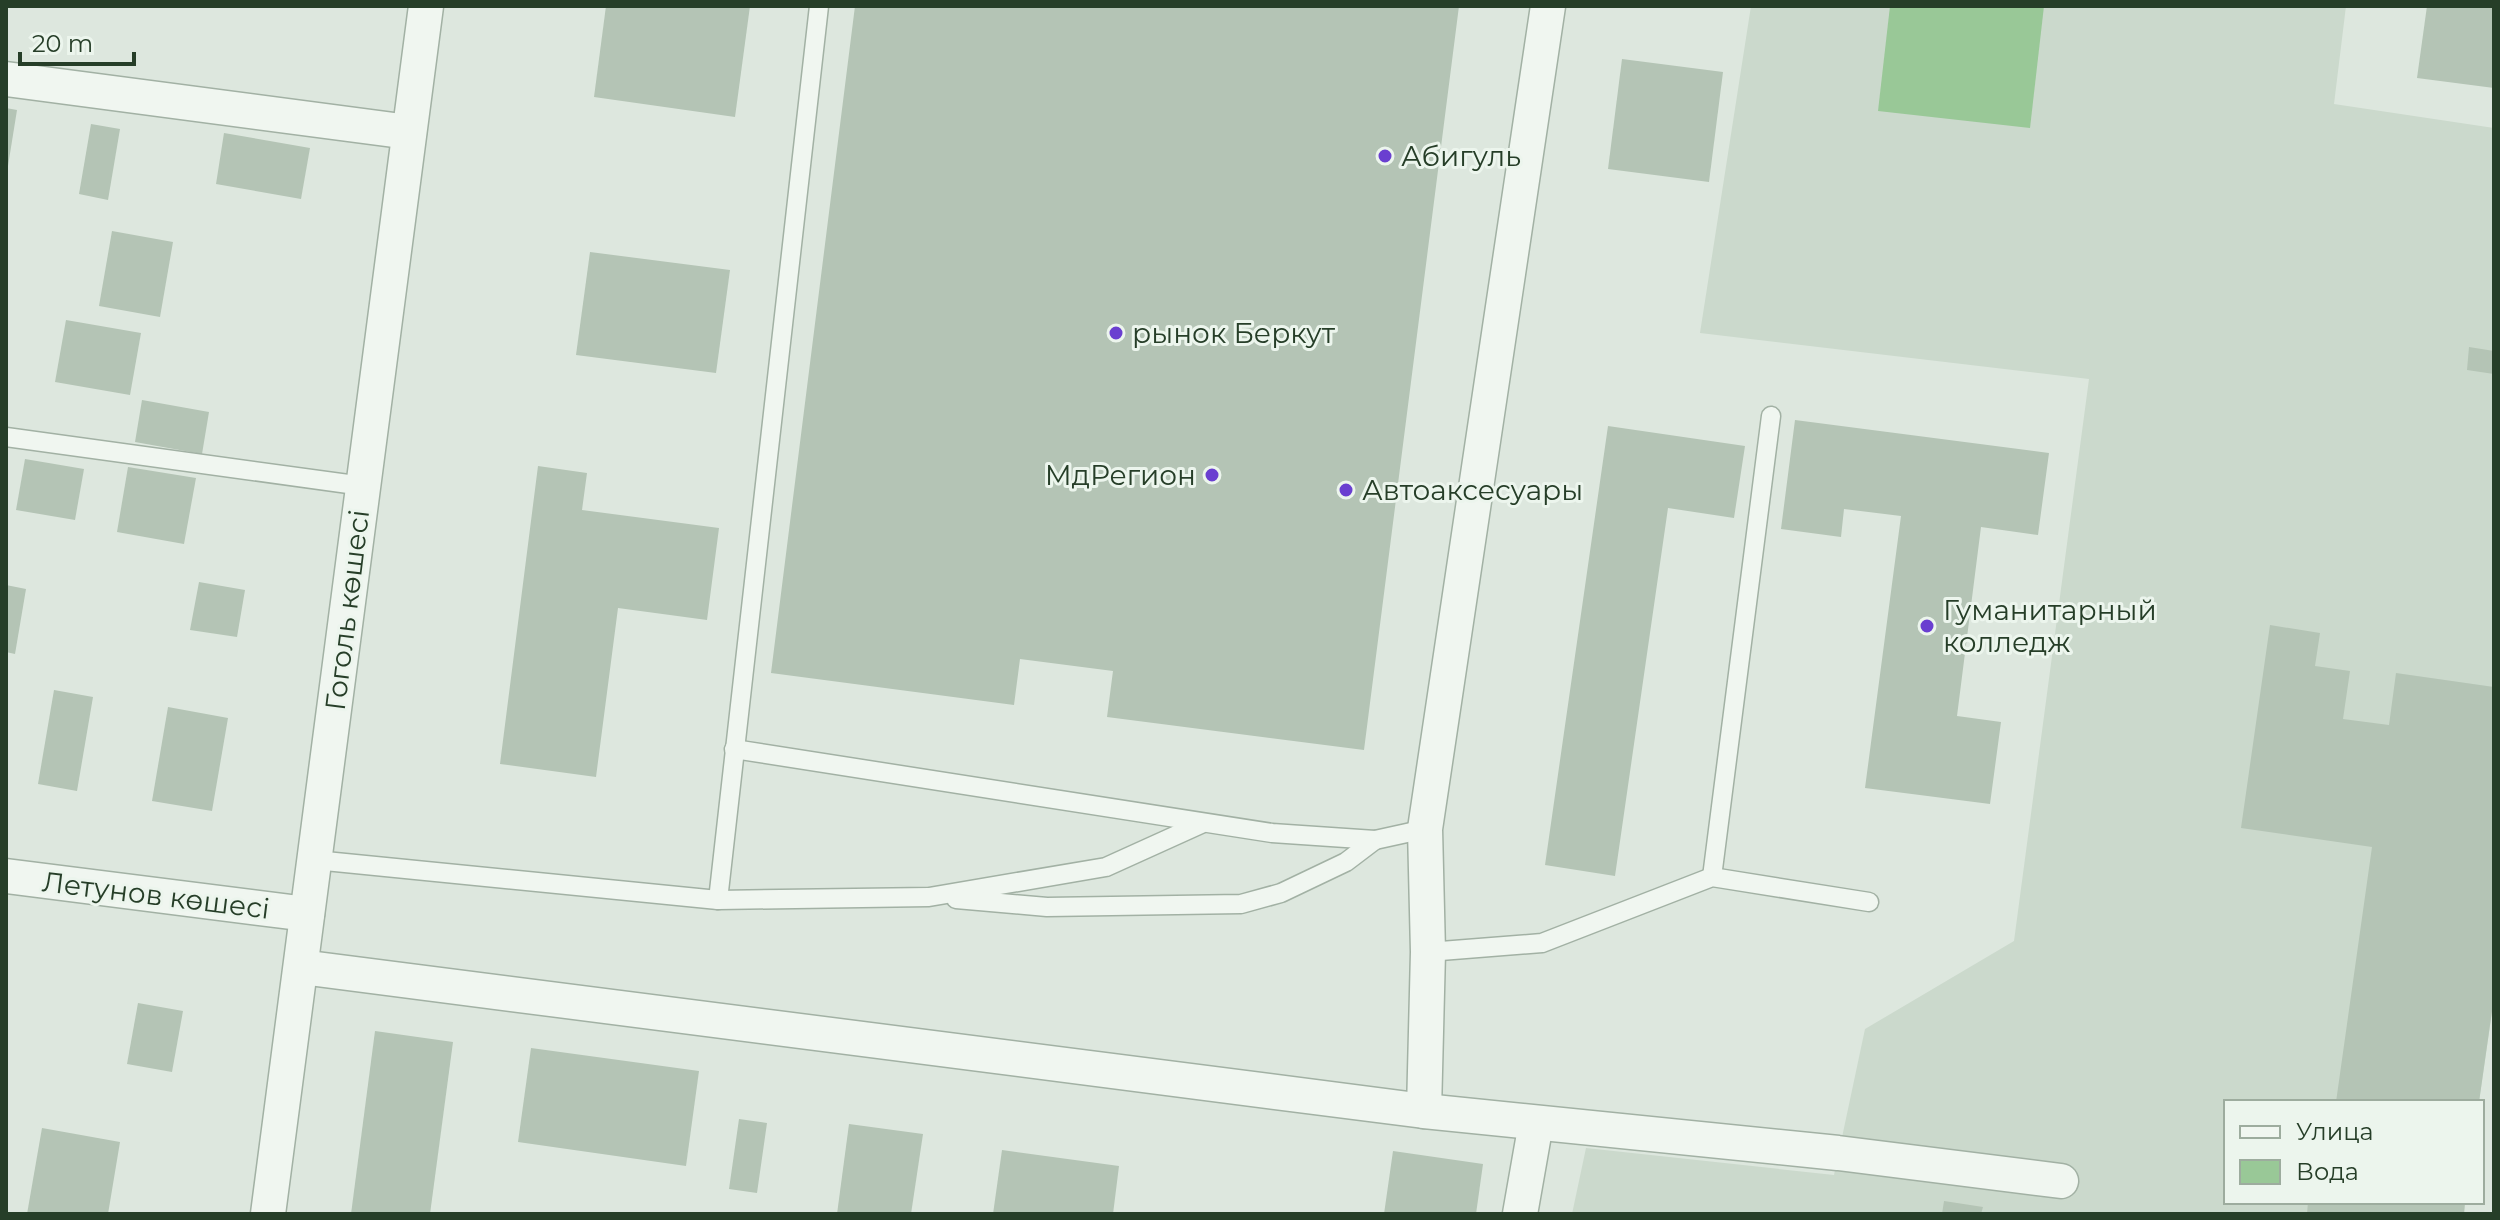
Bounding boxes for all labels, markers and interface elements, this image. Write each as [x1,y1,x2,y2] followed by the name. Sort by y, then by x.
[20,16,134,66] scale bar
[32,29,93,58] text: 20 m
[1401,139,1521,173] place label: Абигуль
[1376,147,1394,165] marker: Абигуль
[1132,316,1336,350] place label: рынок Беркут
[1107,324,1125,342] marker: рынок Беркут
[1045,458,1196,492] place label: МдРегион
[1203,466,1221,484] marker: МдРегион
[1362,473,1583,507] place label: Автоаксесуары
[1337,481,1355,499] marker: Автоаксесуары
[318,508,376,712] street label: Гоголь көшесі
[1943,593,2157,659] place label: Гуманитарный колледж
[1918,617,1936,635] marker: Гуманитарный колледж
[40,864,272,926] street label: Летунов көшесі
[2224,1100,2484,1204] legend
[2296,1117,2374,1146] text: Улица
[2296,1157,2359,1186] text: Вода

